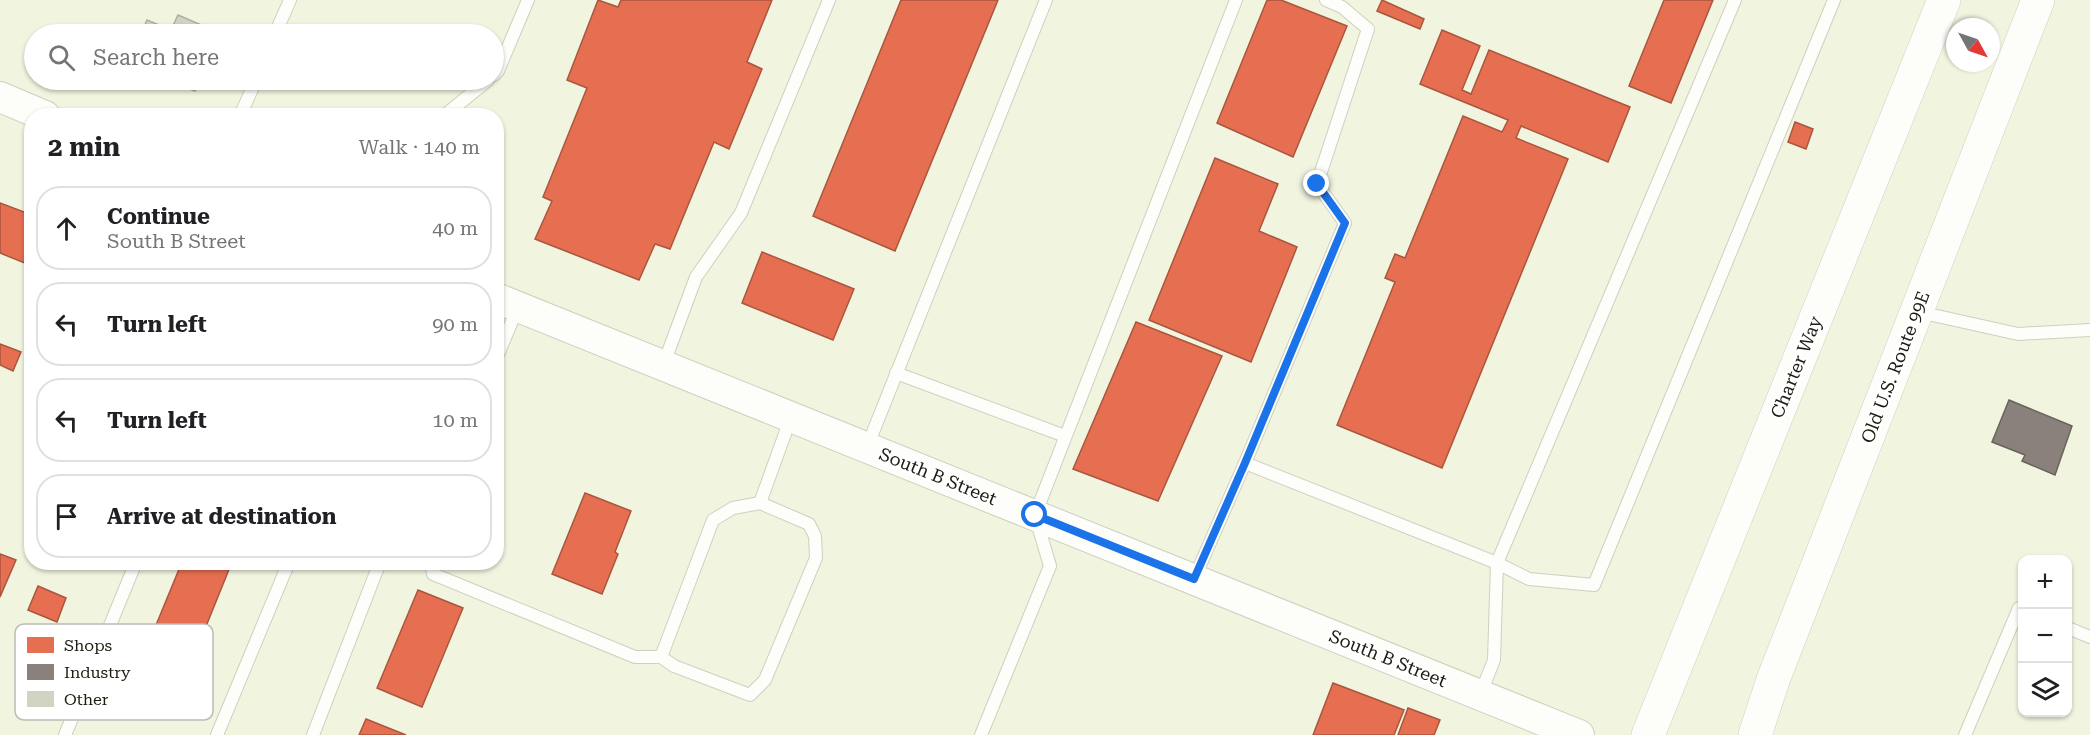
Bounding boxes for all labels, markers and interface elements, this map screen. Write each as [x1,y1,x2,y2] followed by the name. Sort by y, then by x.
[1946,18,2000,72] north arrow
[24,24,504,90] search box
[45,41,78,74] icon: search
[93,45,219,70] text: Search here
[48,132,120,162] text: 2 min
[359,135,480,159] text: Walk · 140 m
[1303,170,1329,196] route end
[107,204,210,229] text: Continue
[50,212,83,245] icon: ahead
[432,216,478,240] text: 40 m
[107,229,246,253] text: South B Street
[1856,288,1934,446] street label: Old U.S. Route 99E
[50,308,83,341] icon: left
[107,312,207,337] text: Turn left
[432,312,478,336] text: 90 m
[1766,313,1826,421] street label: Charter Way
[50,404,83,437] icon: left
[107,408,207,433] text: Turn left
[432,408,478,432] text: 10 m
[876,443,1000,509] street label: South B Street
[50,500,83,533] icon: arrive
[1021,501,1047,527] route start
[107,504,336,529] text: Arrive at destination
[2018,555,2072,717] map controls
[2018,555,2072,609] button: +
[2018,609,2072,663] button: −
[15,624,213,720] legend
[1326,625,1450,691] street label: South B Street
[64,636,113,655] text: Shops
[64,663,131,682] text: Industry
[2018,663,2072,717] button: layers
[64,690,109,709] text: Other

